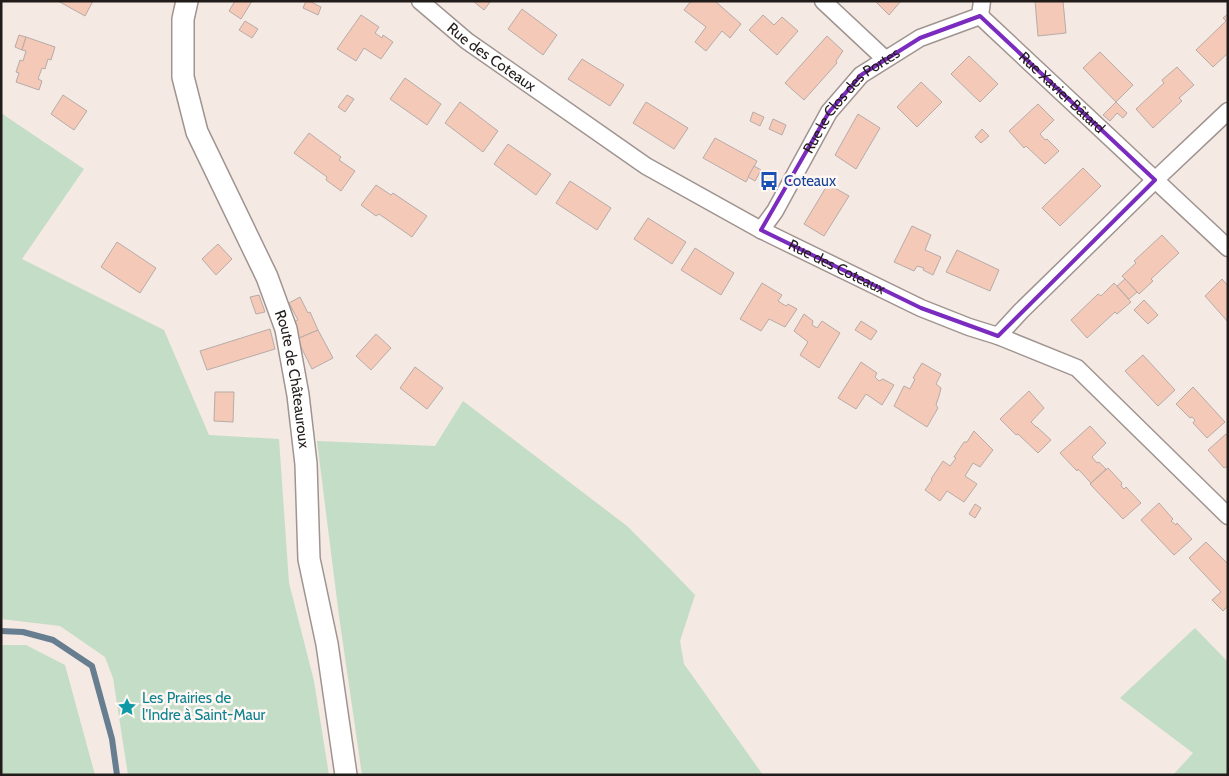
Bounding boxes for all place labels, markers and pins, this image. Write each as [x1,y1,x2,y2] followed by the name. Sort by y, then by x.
[758,170,780,192] bus stop icon: Coteaux
[784,172,836,190] place label: Coteaux
[142,689,266,724] place label: Les Prairies de l'Indre à Saint-Maur
[116,696,138,718] place icon: Les Prairies de l'Indre à Saint-Maur

